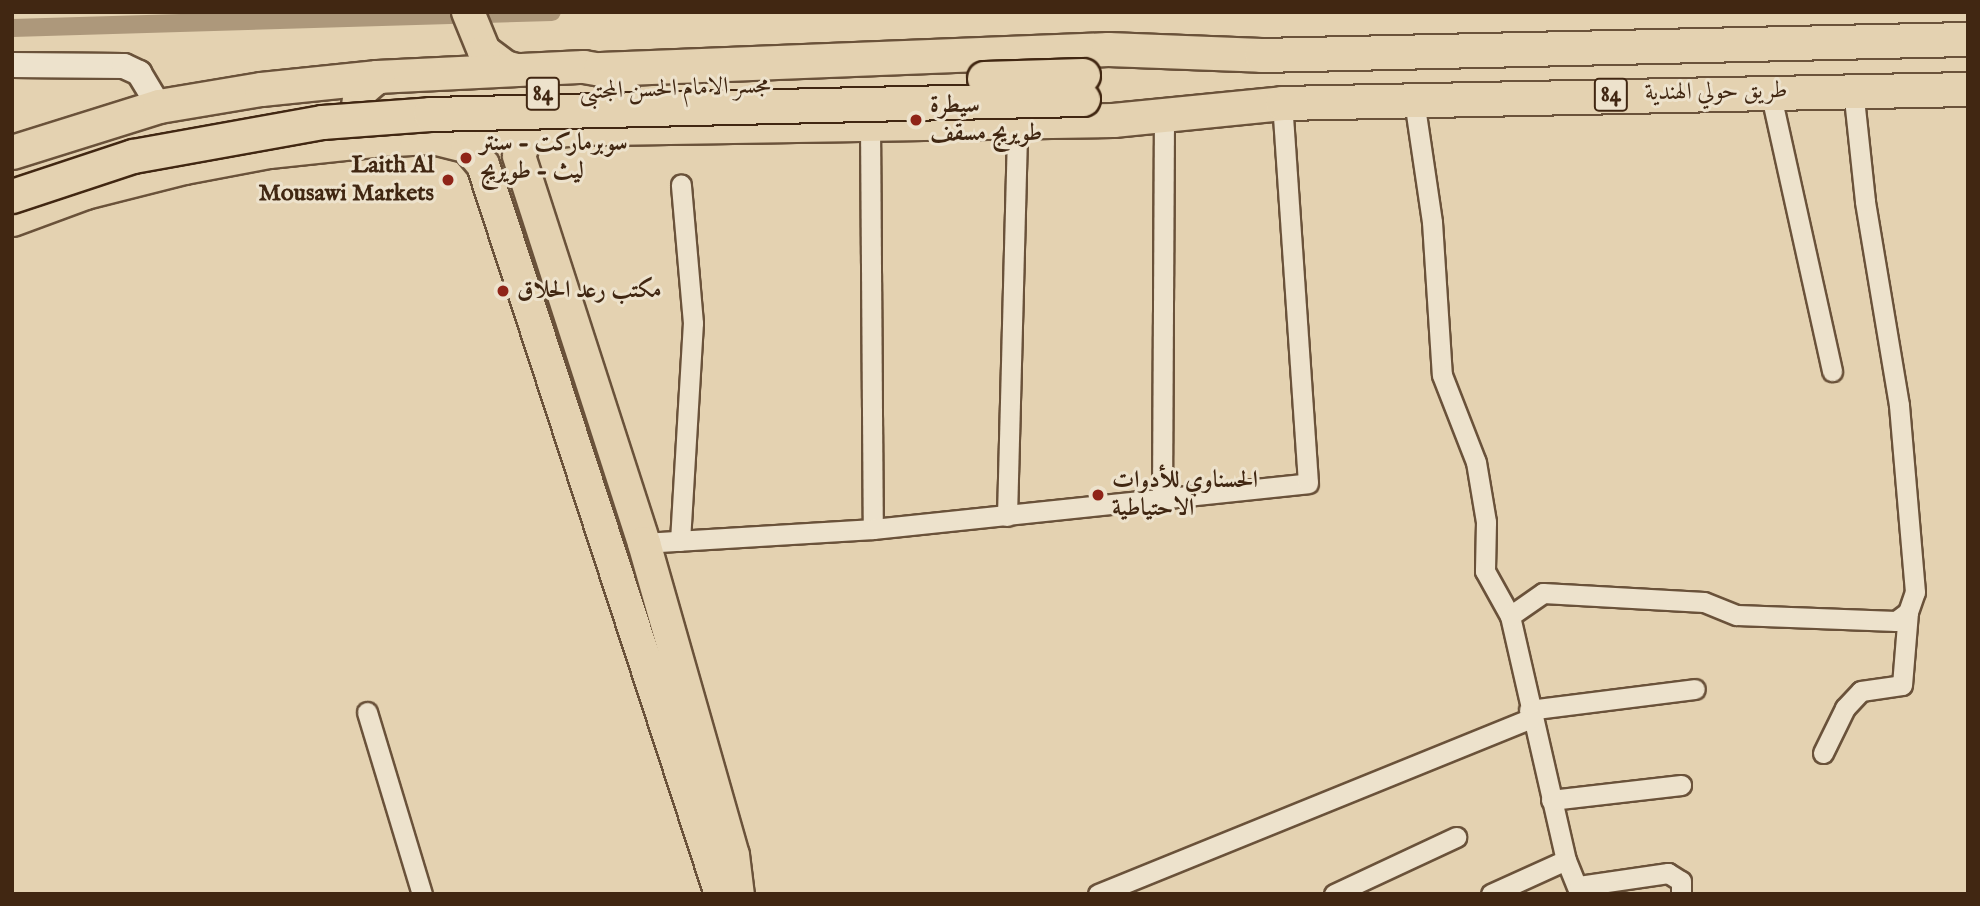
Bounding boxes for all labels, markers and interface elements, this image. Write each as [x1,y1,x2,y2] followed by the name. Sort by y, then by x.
[579,71,771,107] street label: مجسر الامام الحسن المجتبى
[526,74,560,114] road number: 84
[1594,76,1628,114] road number: 84
[1644,76,1788,108] street label: طريق حولي الهندية
[930,92,1042,148] place label: سيطرة طويريج مسقف
[908,112,924,128] marker: سيطرة طويريج مسقف
[480,130,628,186] place label: سوبرماركت - سنتر ليث - طويريج
[458,150,474,166] marker: سوبرماركت - سنتر ليث - طويريج
[258,152,434,208] place label: Laith Al Mousawi Markets
[440,172,456,188] marker: Laith Al Mousawi Markets
[517,277,662,305] place label: مكتب رعد الحلاق
[495,283,511,299] marker: مكتب رعد الحلاق
[1112,467,1258,523] place label: الحسناوي للأدوات الاحتياطية
[1090,487,1106,503] marker: الحسناوي للأدوات الاحتياطية

